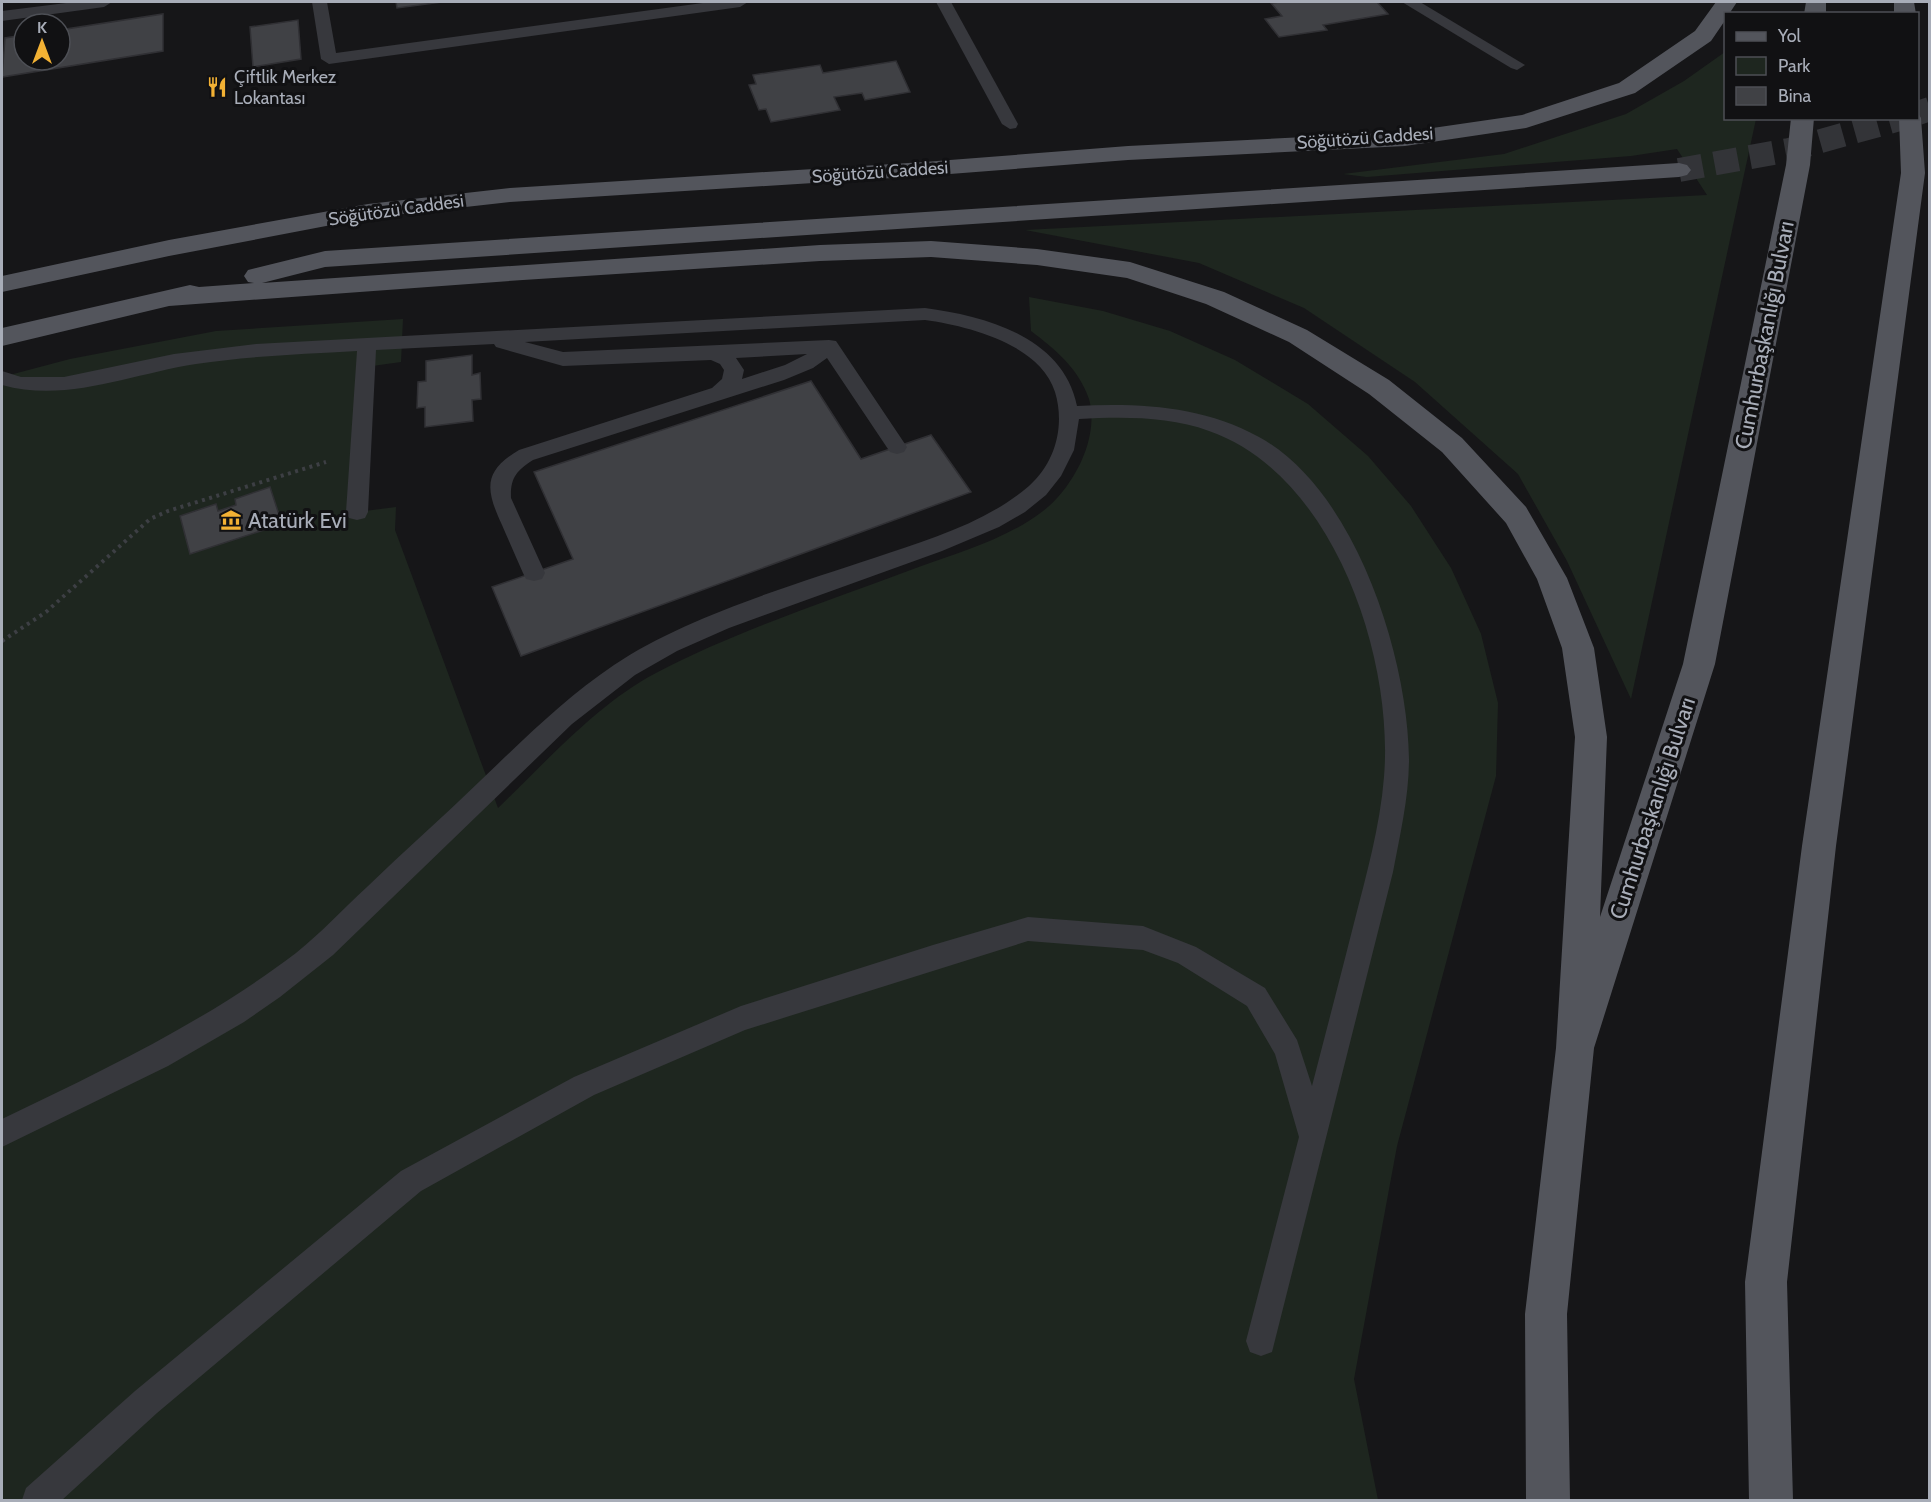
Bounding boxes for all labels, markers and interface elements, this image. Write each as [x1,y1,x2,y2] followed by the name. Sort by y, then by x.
[12,12,72,72] north arrow
[1724,12,1919,120] legend
[37,18,47,37] text: K
[1777,25,1802,47] text: Yol
[1778,55,1811,77] text: Park
[234,66,337,109] place label: Çiftlik Merkez Lokantası
[205,75,229,99] restaurant icon: Çiftlik Merkez Lokantası
[1778,85,1812,107] text: Bina
[1296,122,1434,154] street label: Söğütözü Caddesi
[811,156,949,188] street label: Söğütözü Caddesi
[327,190,465,230] street label: Söğütözü Caddesi
[1729,219,1800,451] street label: Cumhurbaşkanlığı Bulvarı
[248,507,347,534] place label: Atatürk Evi
[219,508,243,532] museum icon: Atatürk Evi
[1604,694,1701,923] street label: Cumhurbaşkanlığı Bulvarı

